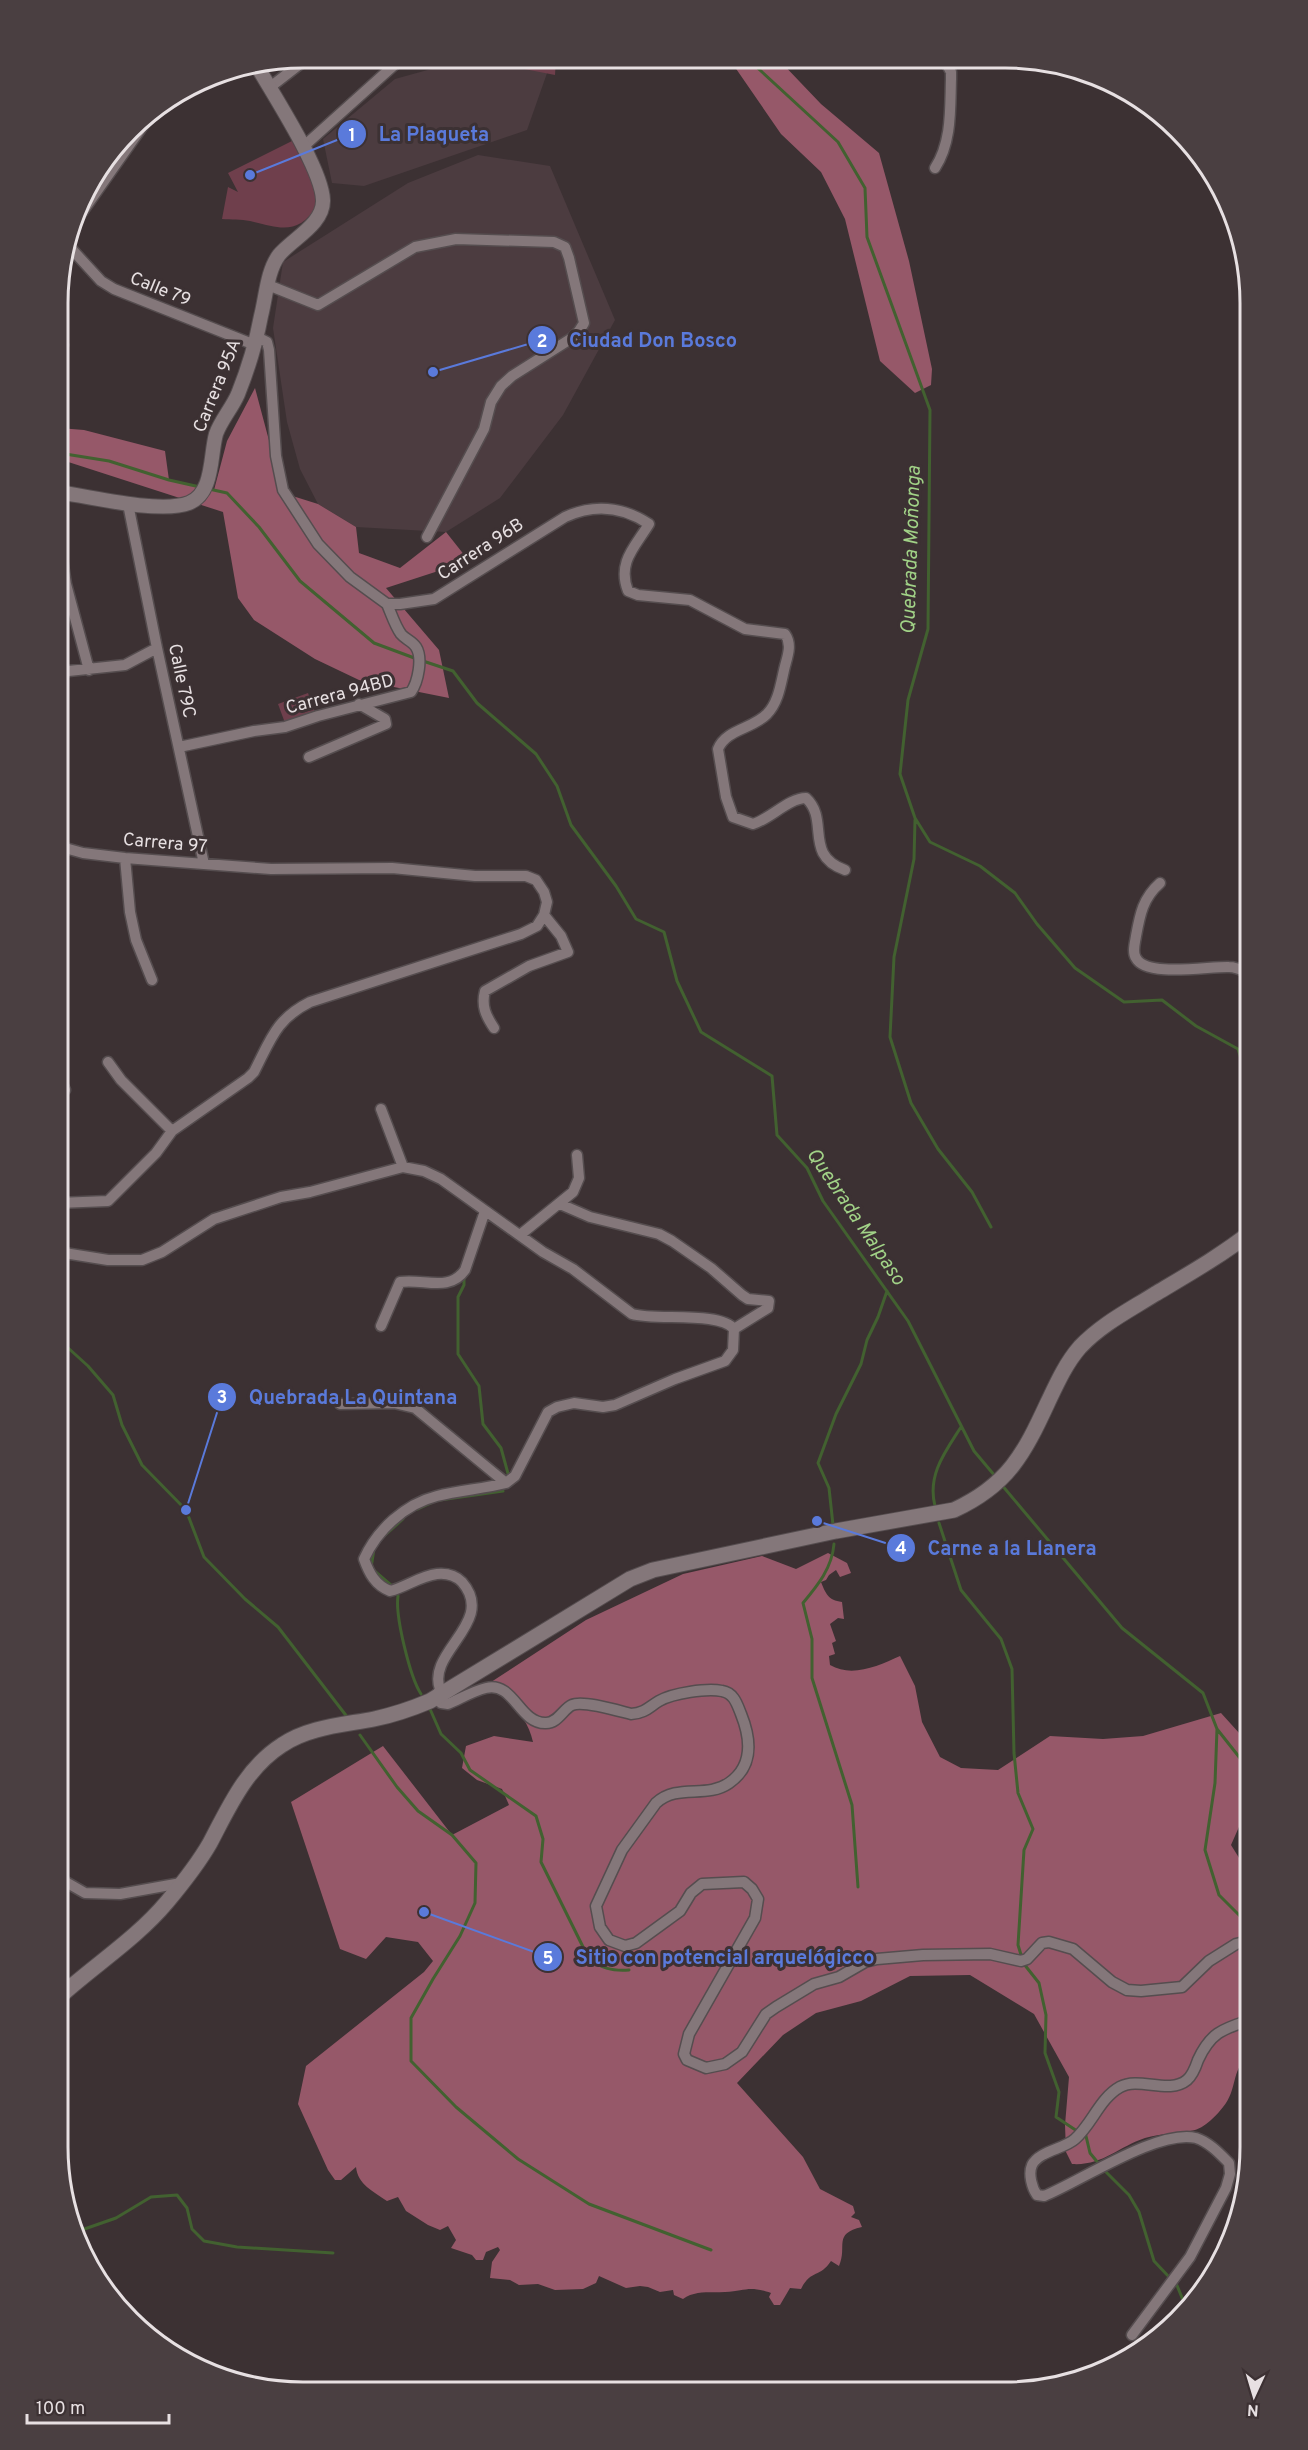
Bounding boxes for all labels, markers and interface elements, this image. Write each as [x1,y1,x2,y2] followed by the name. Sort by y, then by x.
[337,115,501,153] callout: La Plaqueta
[379,123,489,149] text: La Plaqueta
[348,125,356,148] text: 1
[126,267,194,313] street label: Calle 79
[527,321,749,359] callout: Ciudad Don Bosco
[569,329,737,355] text: Ciudad Don Bosco
[536,331,548,354] text: 2
[189,336,247,436] street label: Carrera 95A
[896,465,928,635] water label: Quebrada Moñonga
[434,514,528,586] street label: Carrera 96B
[162,642,200,720] street label: Calle 79C
[283,670,397,720] street label: Carrera 94BD
[122,829,208,859] street label: Carrera 97
[799,1143,911,1291] water label: Quebrada Malpaso
[207,1378,470,1416] callout: Quebrada La Quintana
[249,1386,457,1412] text: Quebrada La Quintana
[217,1387,227,1410] text: 3
[886,1529,1109,1567] callout: Carne a la Llanera
[927,1537,1097,1563] text: Carne a la Llanera
[895,1538,907,1561] text: 4
[533,1938,886,1976] callout: Sitio con potencial arquelógicco
[576,1946,874,1972] text: Sitio con potencial arquelógicco
[543,1948,554,1971] text: 5
[1224,2366,1284,2426] north arrow
[27,2387,170,2425] scale bar
[36,2398,85,2421] text: 100 m
[1247,2399,1260,2419] text: N

